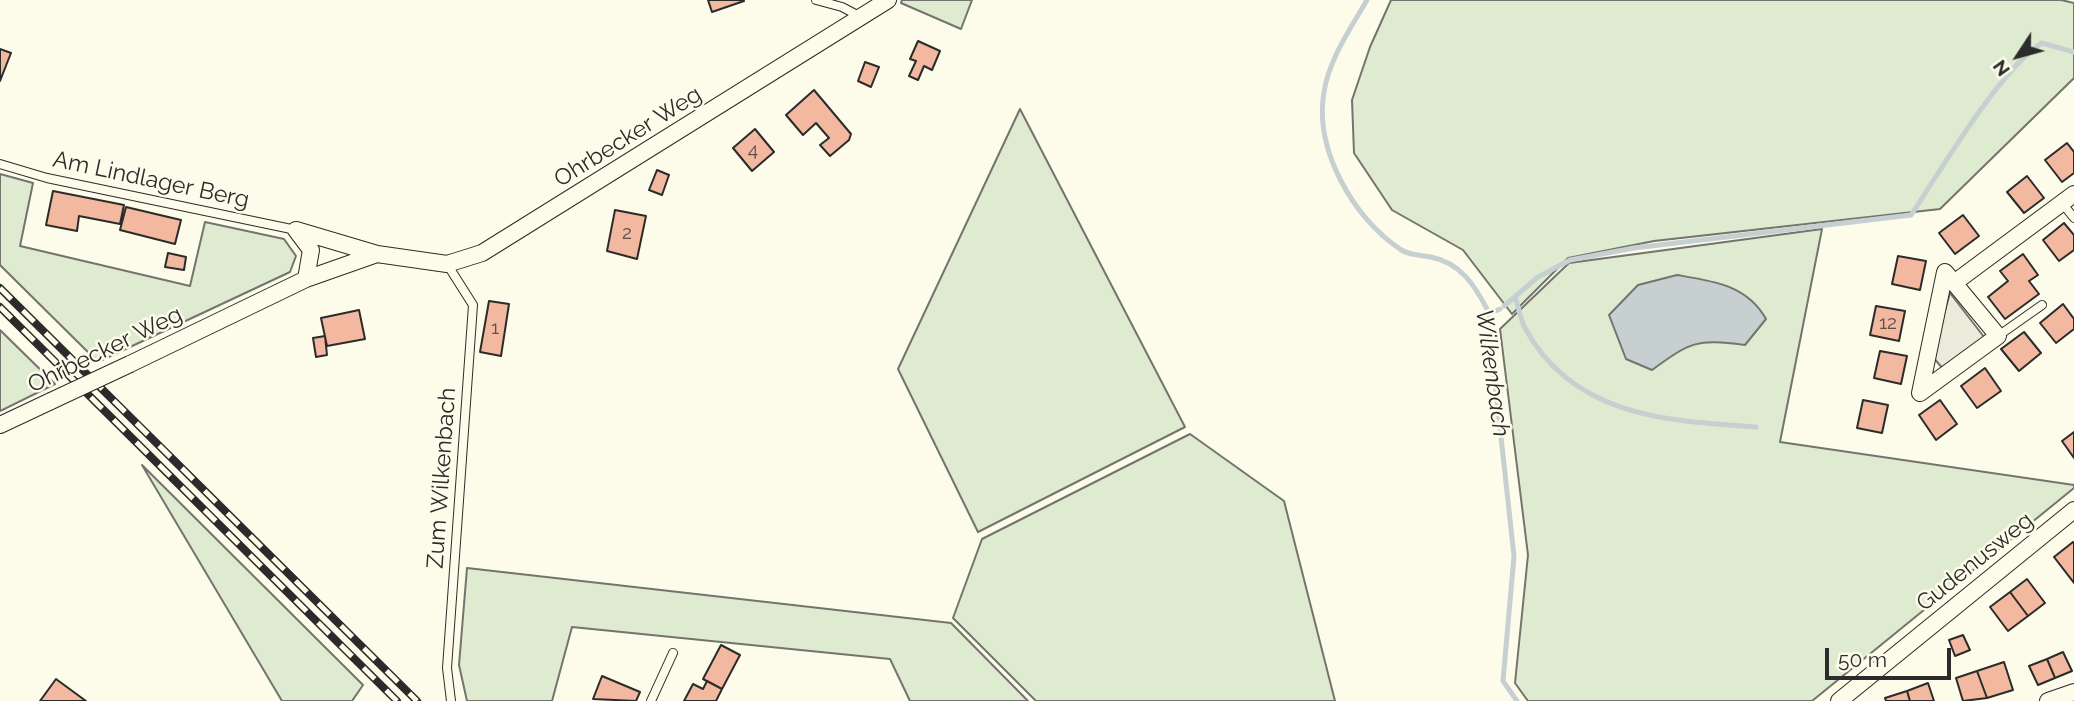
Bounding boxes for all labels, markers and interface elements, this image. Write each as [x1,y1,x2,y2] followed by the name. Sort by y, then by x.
[1983,21,2053,91] north arrow
[1988,56,2014,81] text: N
[549,81,707,193] street label: Ohrbecker Weg
[748,139,758,161] house number: 4
[50,146,252,214] street label: Am Lindlager Berg
[622,222,632,244] house number: 2
[23,301,187,399] street label: Ohrbecker Weg
[1469,307,1515,439] water label: Wilkenbach
[1879,312,1897,334] house number: 12
[491,317,499,339] house number: 1
[422,387,462,569] street label: Zum Wilkenbach
[1911,507,2039,617] street label: Gudenusweg
[1829,634,1955,678] scale bar
[1838,647,1887,672] text: 50 m

